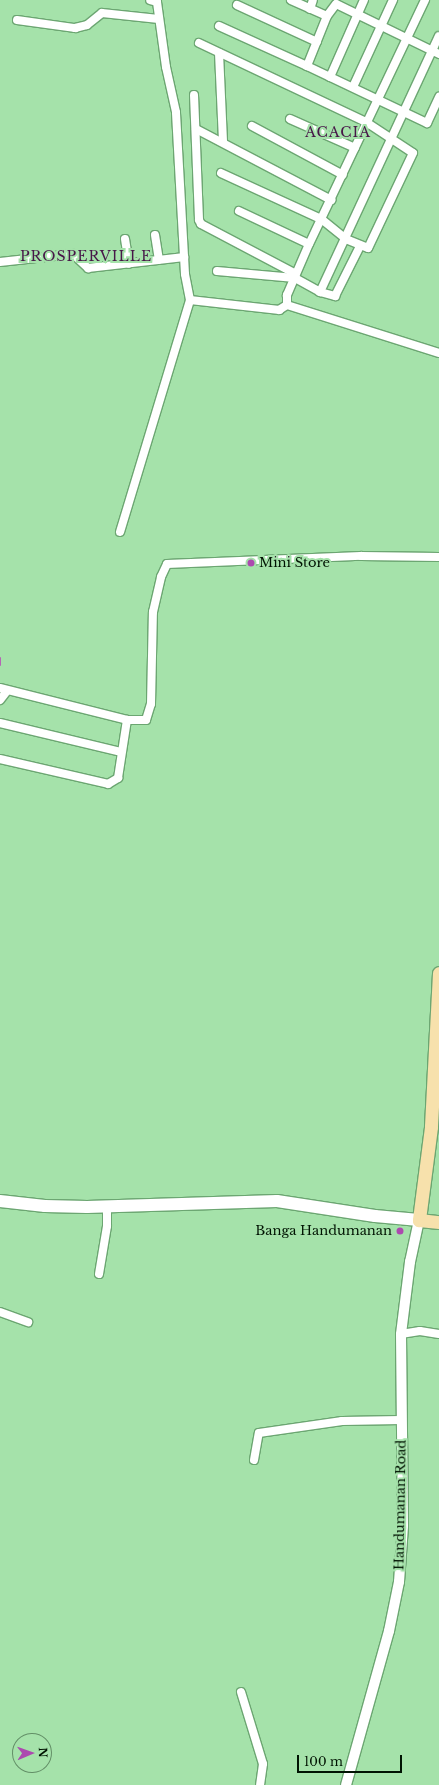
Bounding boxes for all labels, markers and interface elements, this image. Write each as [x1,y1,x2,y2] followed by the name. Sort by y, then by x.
[305,124,371,140] district label: ACACIA
[20,248,152,264] district label: PROSPERVILLE
[259,555,330,571] place label: Mini Store
[246,558,256,568] marker: Mini Store
[255,1223,392,1239] place label: Banga Handumanan
[395,1226,405,1236] marker: Banga Handumanan
[392,1440,410,1570] street label: Handumanan Road
[12,1733,52,1773] north arrow
[36,1747,50,1758] text: N
[299,1747,404,1773] scale bar
[304,1754,343,1769] text: 100 m

